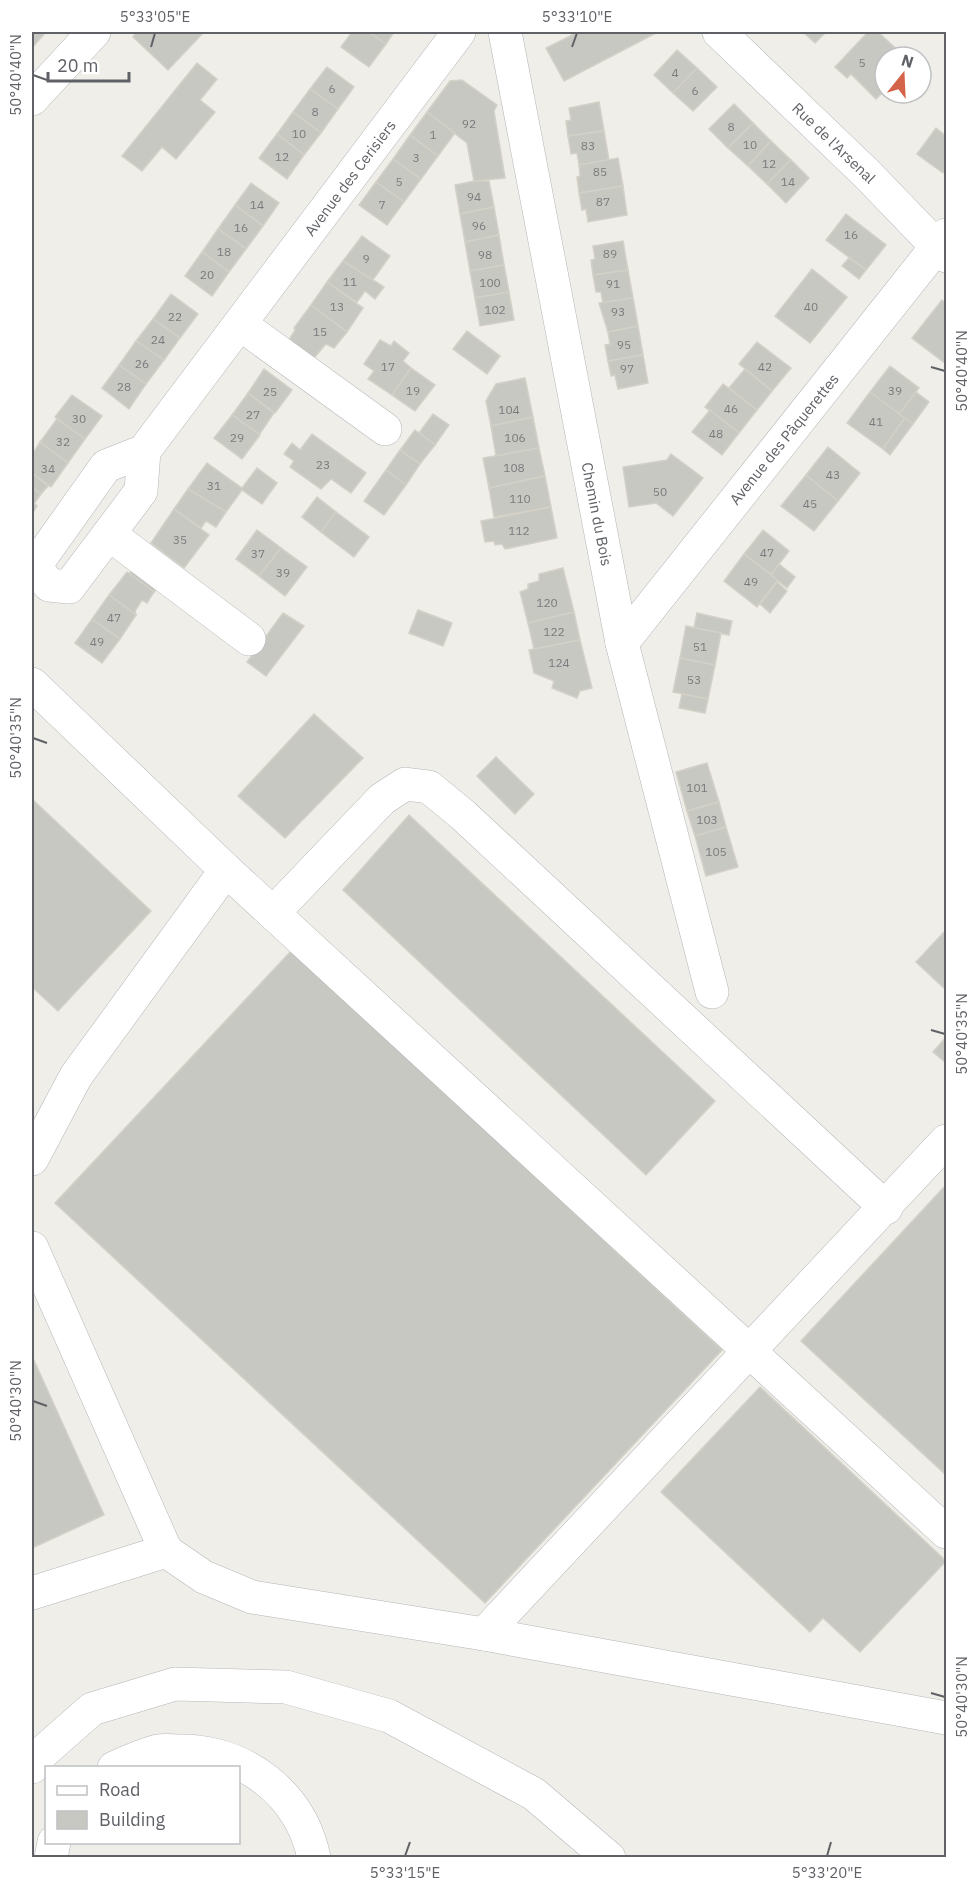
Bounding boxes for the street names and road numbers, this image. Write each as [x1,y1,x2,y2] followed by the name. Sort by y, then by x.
[788,98,880,188] street label: Rue de l'Arsenal
[300,116,400,240] street label: Avenue des Cerisiers
[725,370,843,508] street label: Avenue des Pâquerettes
[578,461,616,567] street label: Chemin du Bois

